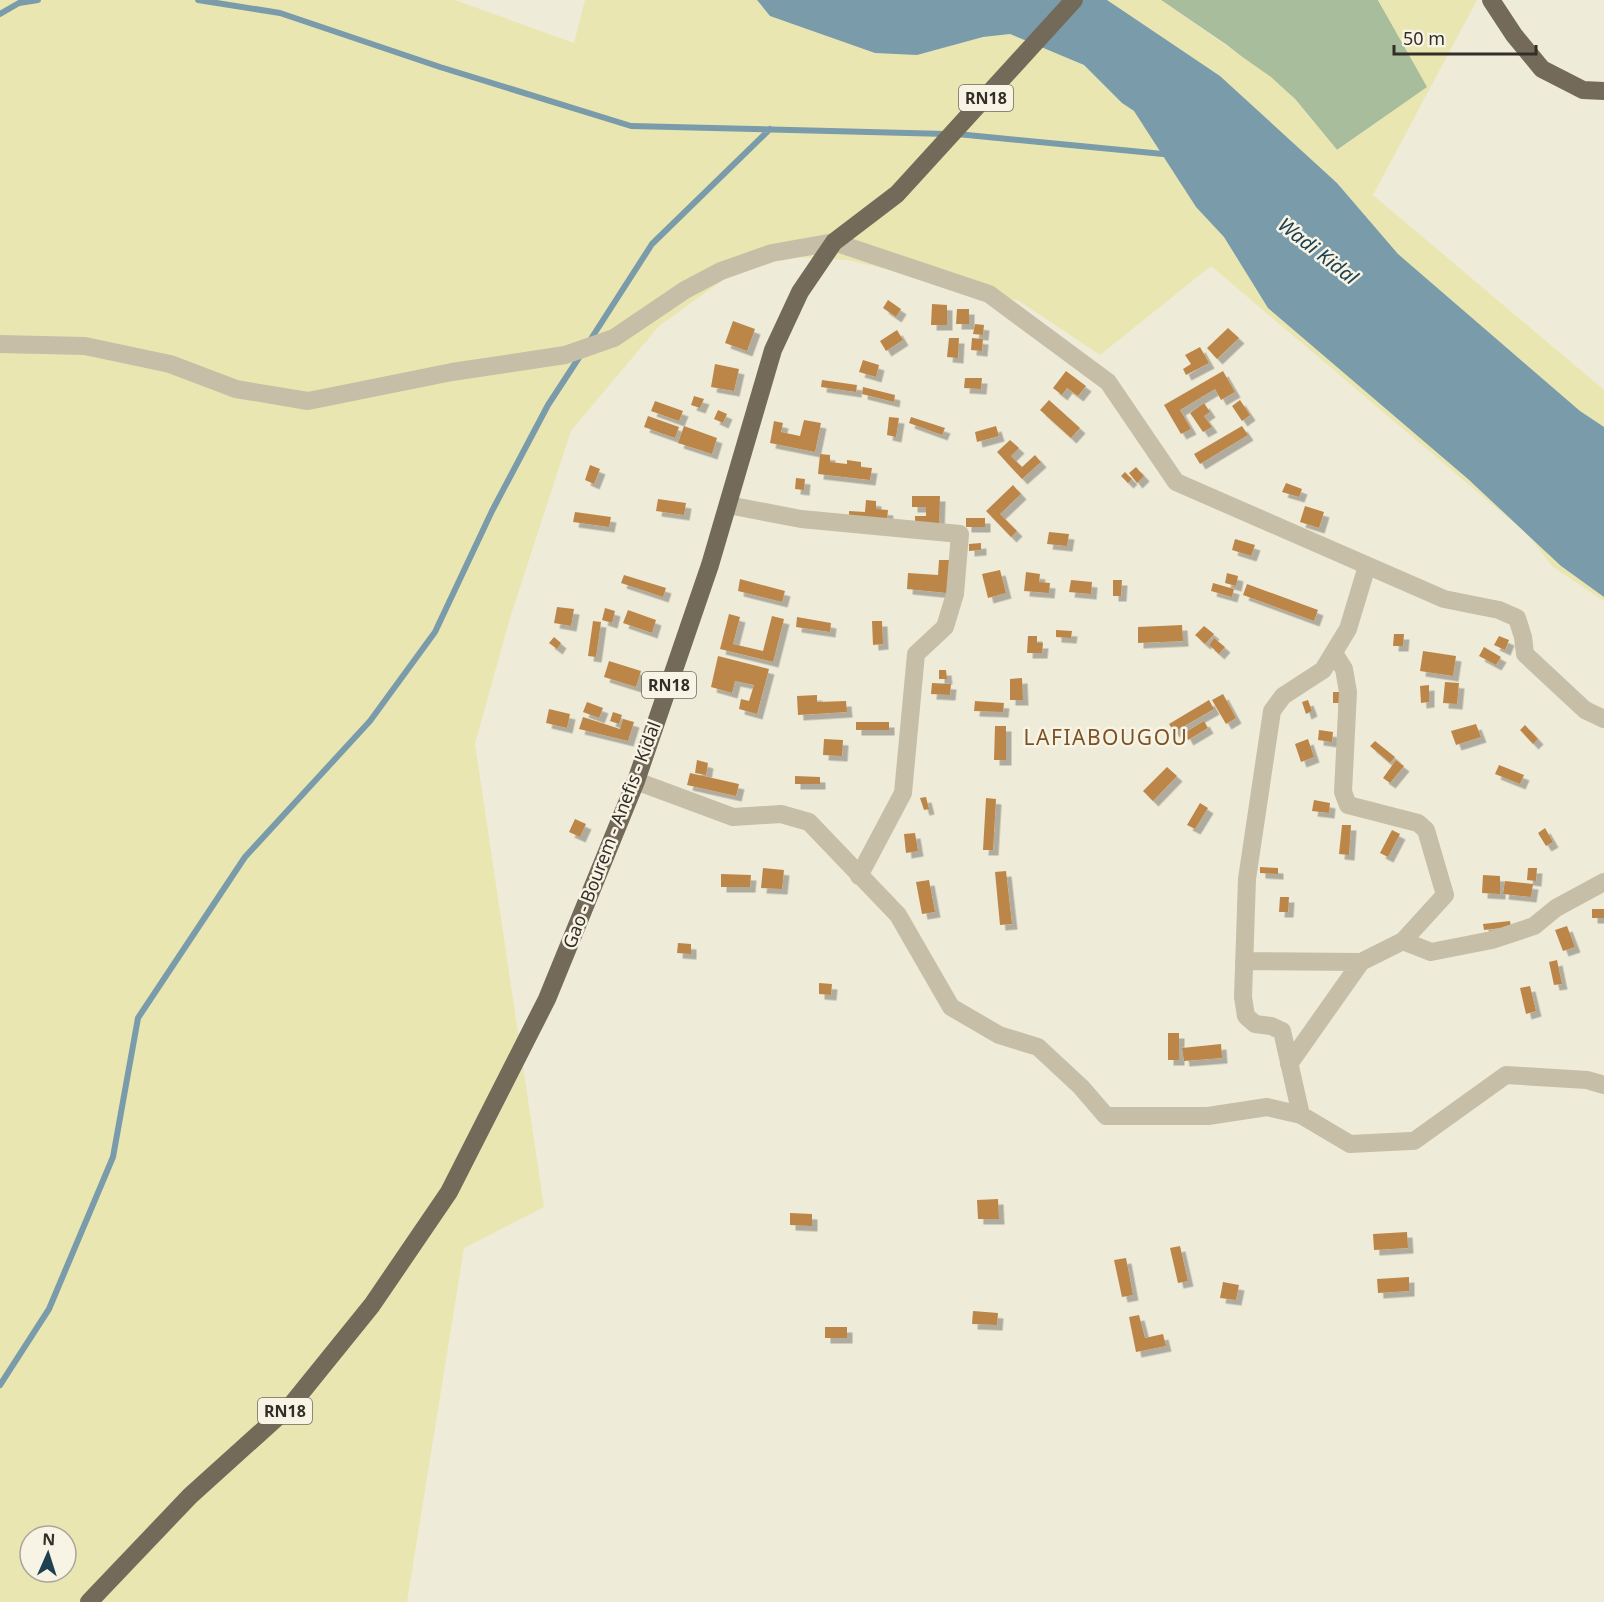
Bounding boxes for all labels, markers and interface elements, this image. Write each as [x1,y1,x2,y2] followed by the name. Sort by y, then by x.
[1394,18,1536,56] scale bar
[1403,26,1445,50] text: 50 m
[959,85,1013,111] road number: RN18
[1273,211,1365,291] water label: Wadi Kidal
[642,672,696,698] road number: RN18
[557,718,665,952] street label: Gao - Bourem - Anefis - Kidal
[1024,723,1188,751] district label: LAFIABOUGOU
[258,1398,312,1424] road number: RN18
[18,1524,78,1584] north arrow
[42,1528,56,1550] text: N

